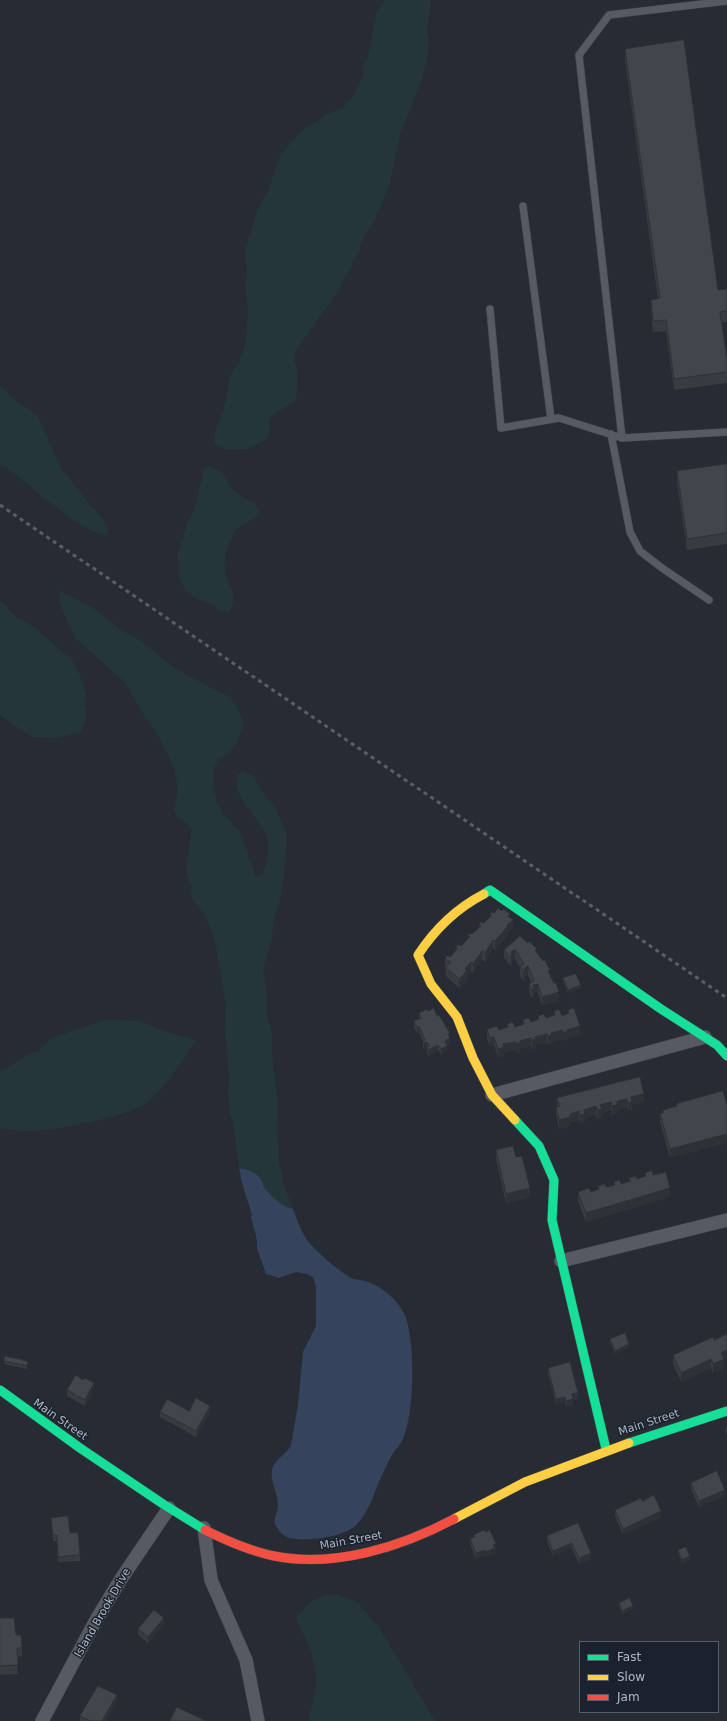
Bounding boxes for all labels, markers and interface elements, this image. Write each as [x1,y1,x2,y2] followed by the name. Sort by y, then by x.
[30,1396,90,1444] street label: Main Street
[617,1407,681,1439] street label: Main Street
[319,1529,383,1553] street label: Main Street
[72,1566,134,1660] street label: Island Brook Drive
[579,1641,719,1713] legend
[617,1650,641,1664] text: Fast
[617,1670,645,1684] text: Slow
[617,1690,640,1704] text: Jam

